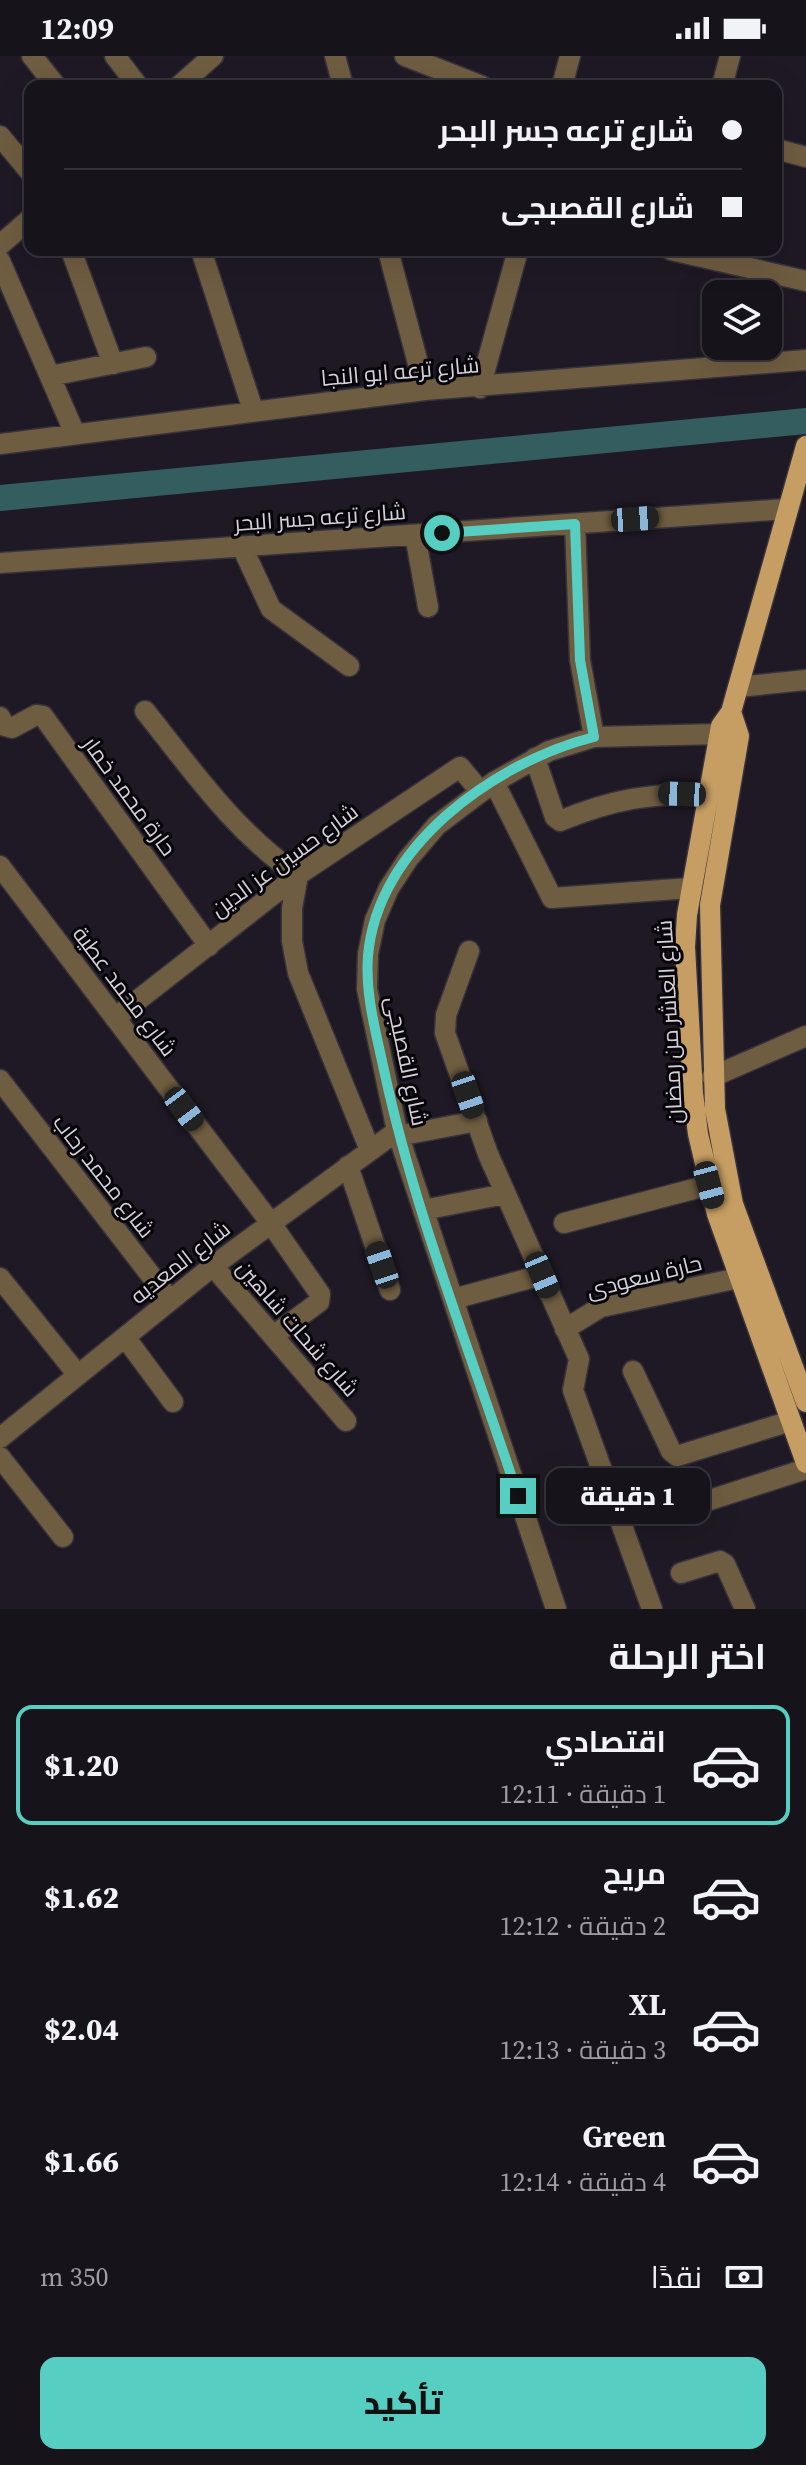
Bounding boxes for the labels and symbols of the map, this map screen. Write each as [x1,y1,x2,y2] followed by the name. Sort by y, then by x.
[320,349,480,393] street label: شارع ترعه ابو النجا
[231,496,407,538] street label: شارع ترعه جسر البحر
[610,505,660,533] car
[424,515,460,551] route start
[75,729,184,862] street label: حارة محمد خمار
[658,781,706,807] car
[204,796,364,924] street label: شارع حسين عز الدين
[649,919,689,1125] street label: شارع العاشر من رمضان
[66,920,184,1062] street label: شارع محمد عطية
[379,993,435,1129] street label: شارع القصبجى
[449,1068,487,1122] car
[160,1083,208,1135] car
[46,1108,162,1244] street label: شارع محمد رحاب
[691,1159,727,1211] car
[124,1214,236,1310] street label: شارع المعديه
[363,1238,401,1292] car
[583,1247,705,1305] street label: حارة سعودى
[522,1248,562,1302] car
[230,1253,366,1403] street label: شارع شحات شاهين
[546,1468,710,1524] callout: 1 دقيقة
[500,1478,536,1514] route end

